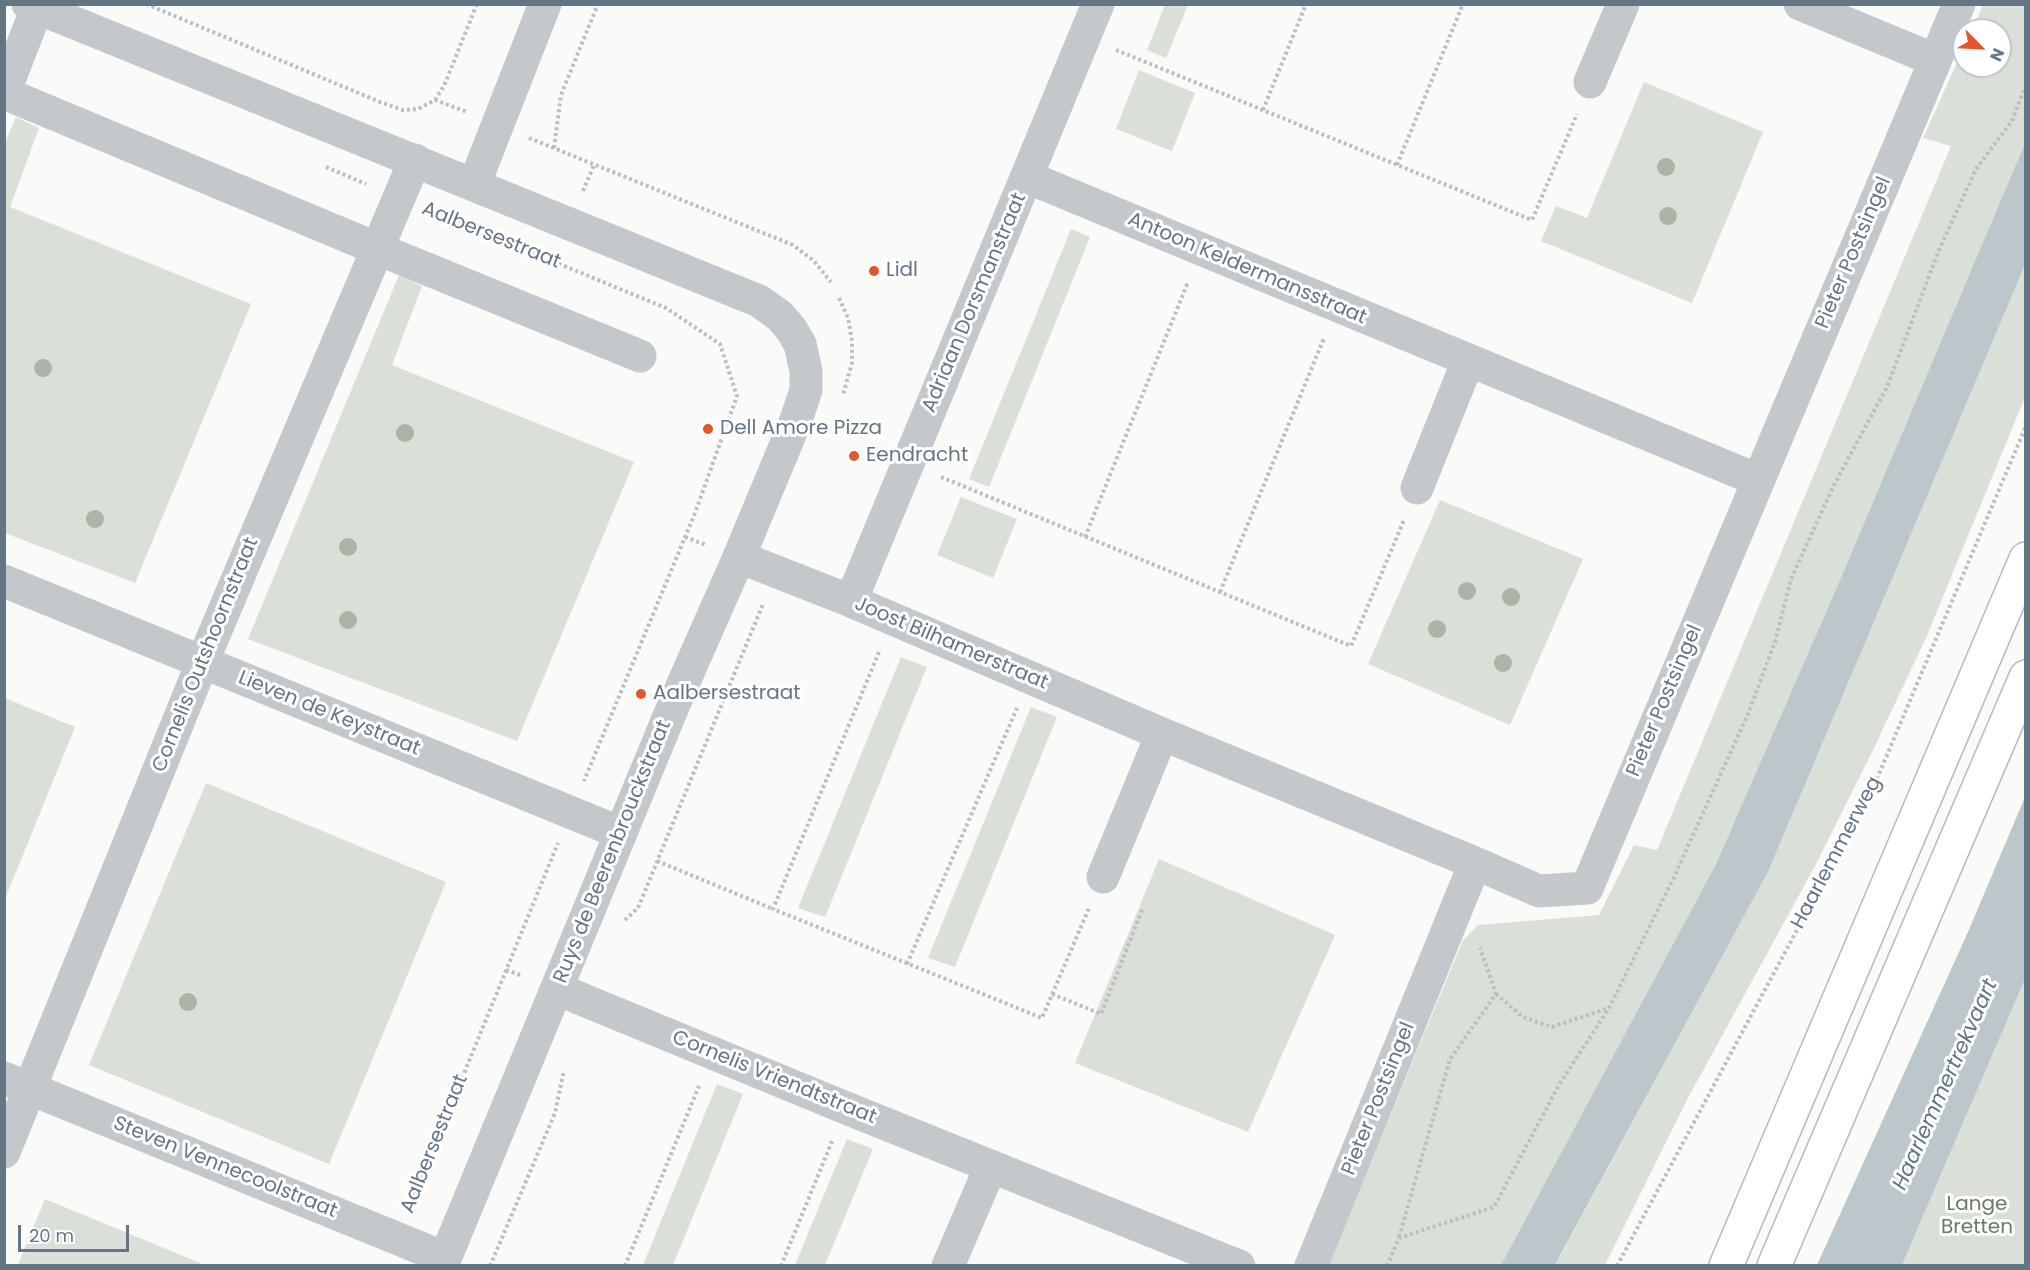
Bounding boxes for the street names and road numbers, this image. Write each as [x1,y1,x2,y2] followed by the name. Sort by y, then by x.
[1811,174,1897,332] street label: Pieter Postsingel
[918,190,1032,416] street label: Adriaan Dorsmanstraat
[418,197,564,275] street label: Aalbersestraat
[1124,208,1370,330] street label: Antoon Keldermansstraat
[148,534,264,776] street label: Cornelis Outshoornstraat
[851,592,1051,696] street label: Joost Bilhamerstraat
[1622,622,1708,780] street label: Pieter Postsingel
[235,667,423,761] street label: Lieven de Keystraat
[549,717,677,987] street label: Ruys de Beerenbrouckstraat
[1787,773,1887,933] street label: Haarlemmerweg
[1337,1019,1421,1179] street label: Pieter Postsingel
[668,1026,880,1130] street label: Cornelis Vriendtstraat
[396,1071,474,1217] street label: Aalbersestraat
[110,1112,340,1224] street label: Steven Vennecoolstraat

